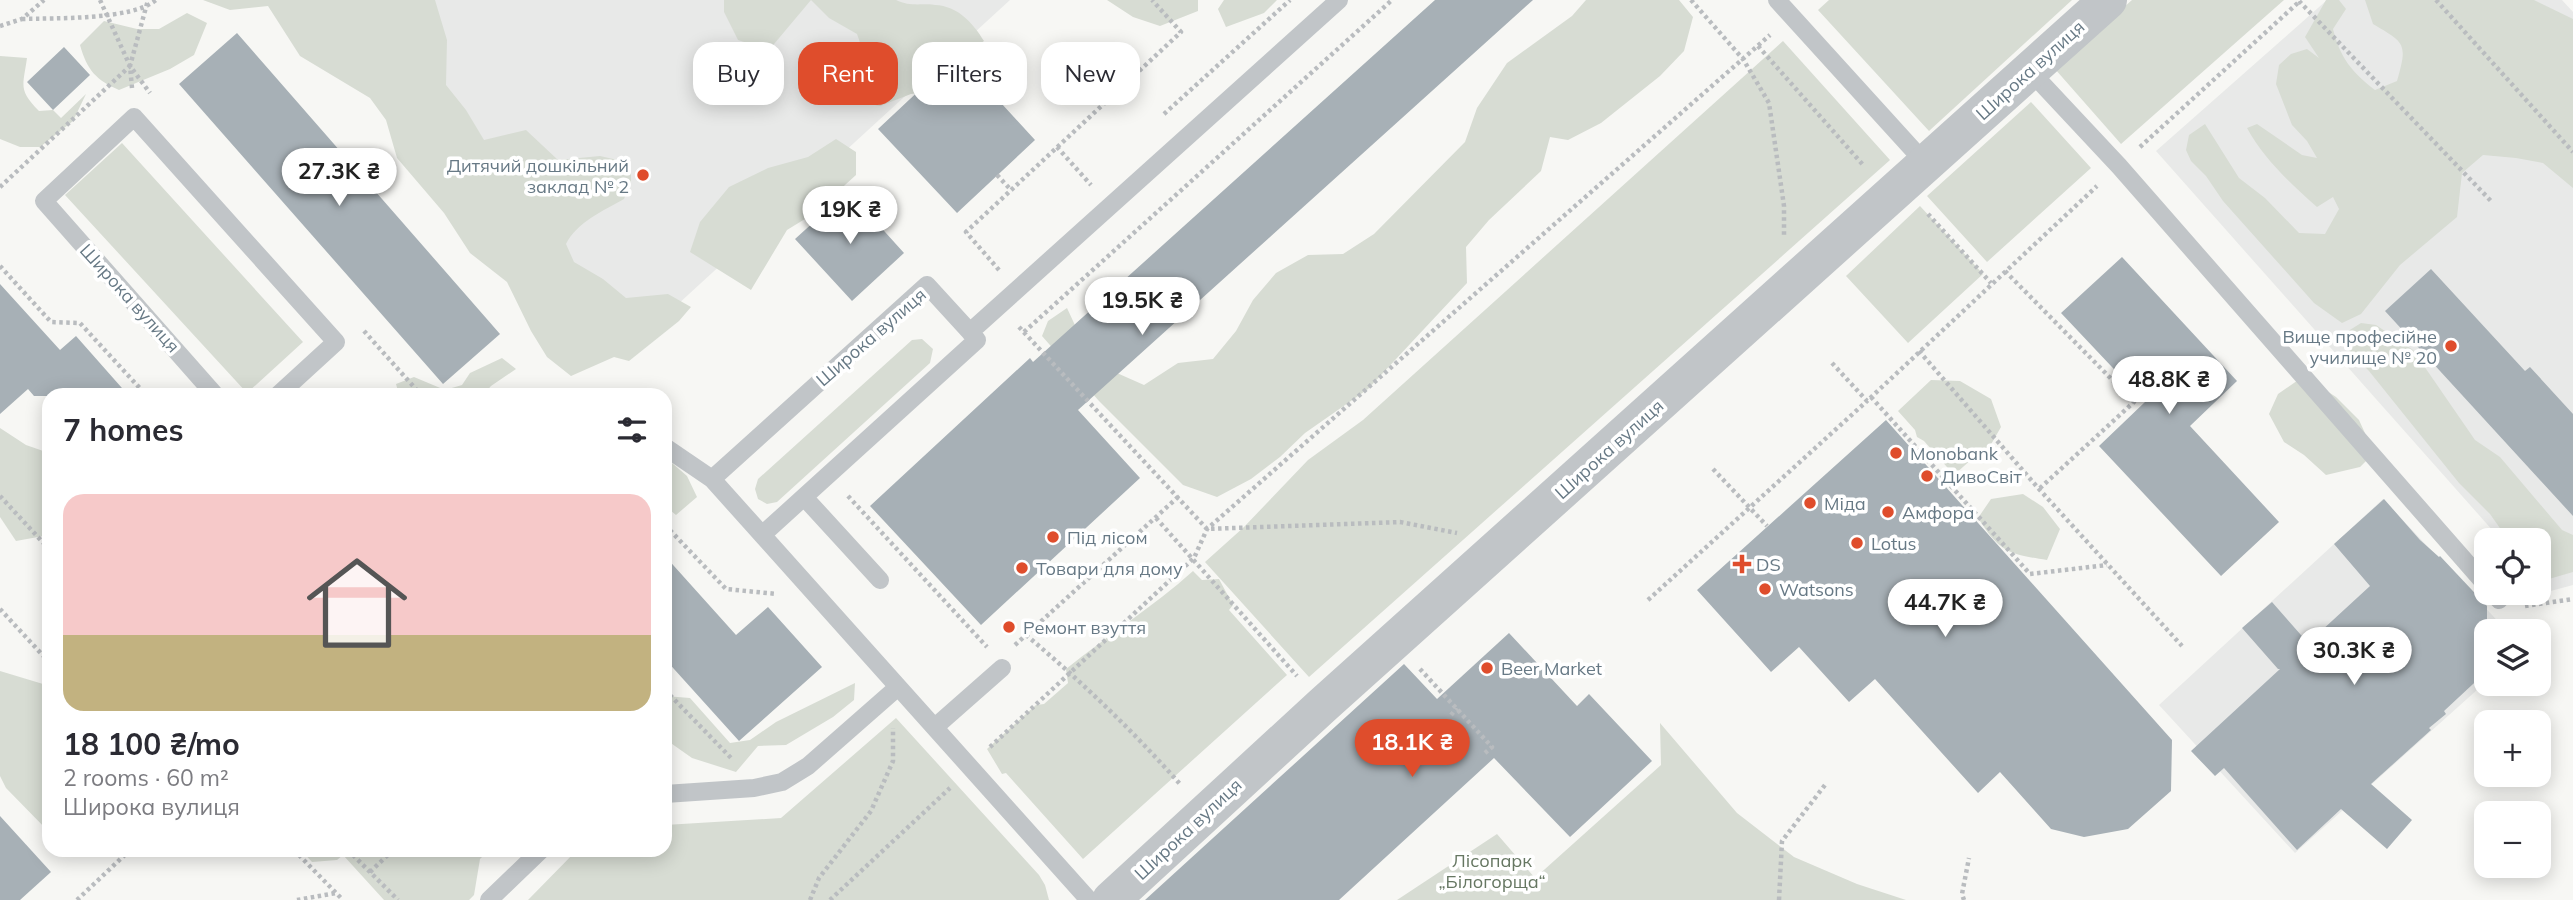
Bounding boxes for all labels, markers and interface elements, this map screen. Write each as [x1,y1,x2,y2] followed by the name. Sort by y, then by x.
[1971,15,2089,125] street label: Широка вулиця
[693,42,784,105] chip: Buy
[798,42,898,105] chip: Rent
[912,42,1027,105] chip: Filters
[1041,42,1140,105] chip: New
[274,148,404,208] pin: 27.3K ₴
[447,154,629,198] place label: Дитячий дошкільний заклад № 2
[298,156,380,185] text: 27.3K ₴
[635,167,651,183] marker: Дитячий дошкільний заклад № 2
[801,187,899,246] pin: 19K ₴
[818,194,882,223] text: 19K ₴
[75,239,185,357] street label: Широка вулиця
[1077,278,1207,337] pin: 19.5K ₴
[811,283,931,391] street label: Широка вулиця
[1101,285,1183,314] text: 19.5K ₴
[2282,325,2437,369] place label: Вище професійне училище № 20
[2443,338,2459,354] marker: Вище професійне училище № 20
[2104,356,2234,416] pin: 48.8K ₴
[2128,364,2210,393] text: 48.8K ₴
[1550,394,1668,504] street label: Широка вулиця
[63,411,184,449] text: 7 homes
[613,411,651,449] icon: filters
[1910,442,1999,465] place label: Monobank
[1888,445,1904,461] marker: Monobank
[1941,465,2022,488] place label: ДивоСвіт
[1919,468,1935,484] marker: ДивоСвіт
[1824,492,1866,515] place label: Міда
[1802,495,1818,511] marker: Міда
[1902,501,1974,524] place label: Амфора
[1880,504,1896,520] marker: Амфора
[1067,526,1148,549] place label: Під лісом
[2474,528,2551,878] map controls
[2474,528,2551,605] button: locate
[1045,529,1061,545] marker: Під лісом
[1871,532,1917,555] place label: Lotus
[1849,535,1865,551] marker: Lotus
[294,540,420,666] icon: home
[1756,553,1781,576] place label: DS
[1734,556,1750,572] marker: DS
[1036,557,1183,580] place label: Товари для дому
[1014,560,1030,576] marker: Товари для дому
[1779,578,1854,601] place label: Watsons
[1880,580,2010,639] pin: 44.7K ₴
[1757,581,1773,597] marker: Watsons
[1904,587,1986,616] text: 44.7K ₴
[1023,616,1146,639] place label: Ремонт взуття
[1001,619,1017,635] marker: Ремонт взуття
[2474,619,2551,696] button: layers
[2289,628,2419,687] pin: 30.3K ₴
[2313,635,2395,664] text: 30.3K ₴
[1501,657,1602,680] place label: Beer Market
[1479,660,1495,676] marker: Beer Market
[2474,710,2551,787] button: +
[1347,720,1477,779] pin: 18.1K ₴
[63,725,240,763] text: 18 100 ₴/mo
[1371,727,1453,756] text: 18.1K ₴
[63,763,229,792] text: 2 rooms · 60 m²
[1130,773,1246,885] street label: Широка вулиця
[63,792,240,821] text: Широка вулиця
[2474,801,2551,878] button: −
[1438,849,1546,893] park label: Лісопарк „Білогорща“

